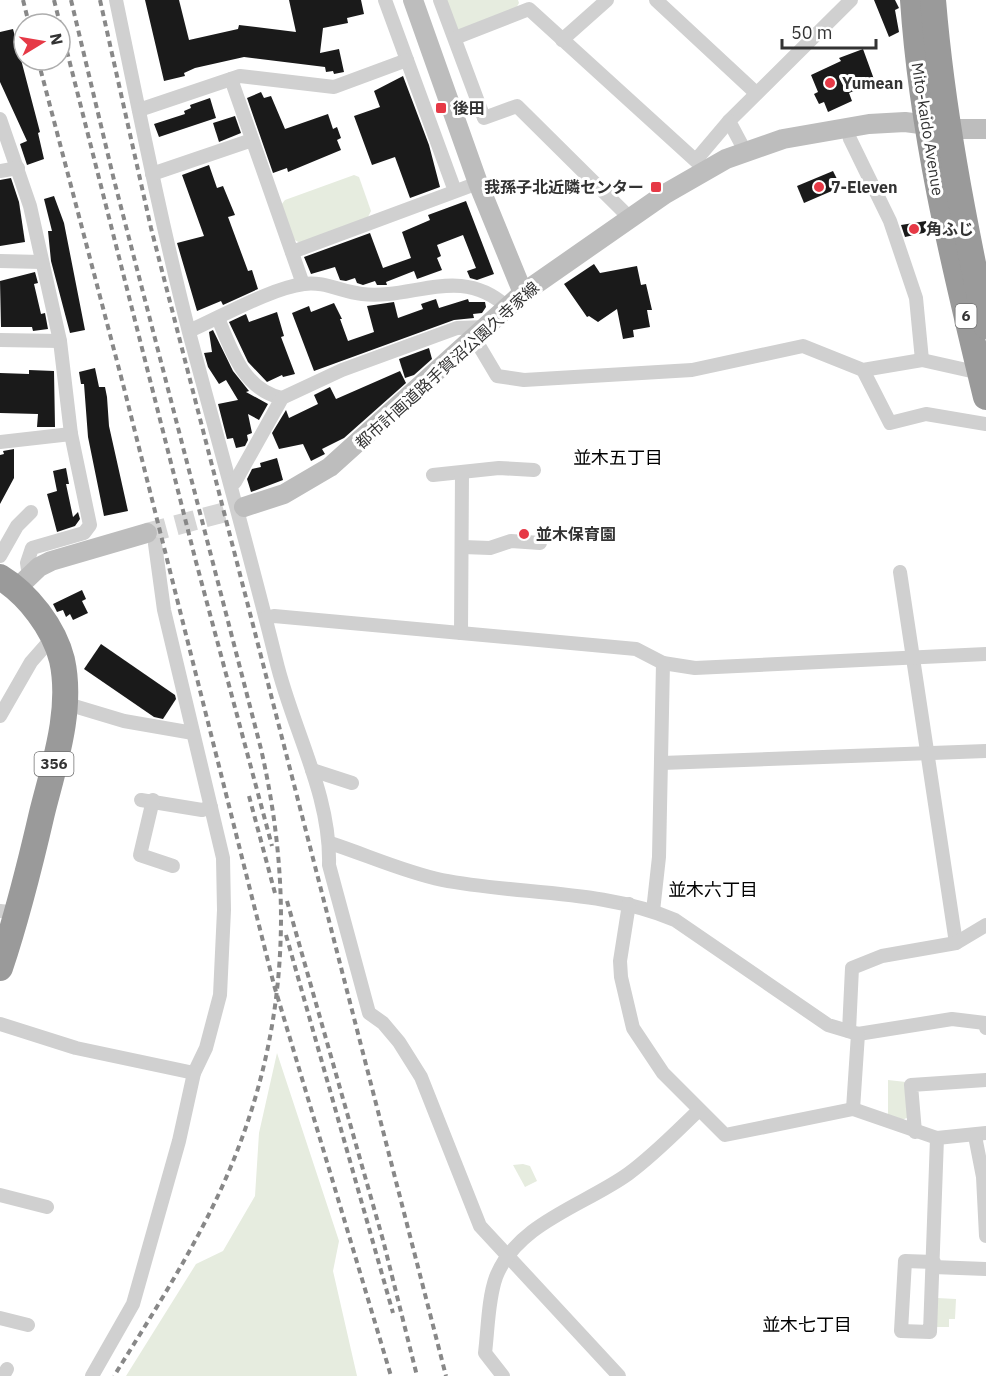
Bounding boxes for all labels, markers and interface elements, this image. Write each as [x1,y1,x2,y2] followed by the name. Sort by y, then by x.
[12,12,72,72] north arrow
[782,12,876,50] scale bar
[791,21,833,44] text: 50 m
[46,32,68,47] text: N
[908,61,948,197] street label: Mito-kaido Avenue
[842,73,903,93] place label: Yumean
[823,76,837,90] marker: Yumean
[453,98,485,118] place label: 後田
[434,101,448,115] marker: 後田
[484,177,644,197] place label: 我孫子北近隣センター
[831,177,897,197] place label: 7-Eleven
[649,180,663,194] marker: 我孫子北近隣センター
[812,180,826,194] marker: 7-Eleven
[926,219,974,239] place label: 角ふじ
[907,222,921,236] marker: 角ふじ
[351,277,543,453] street label: 都市計画道路手賀沼公園久寺家線
[956,304,976,328] road number: 6
[573,446,663,469] district label: 並木五丁目
[536,524,616,544] place label: 並木保育園
[517,527,531,541] marker: 並木保育園
[34,752,74,776] road number: 356
[668,878,758,901] district label: 並木六丁目
[762,1313,852,1336] district label: 並木七丁目

